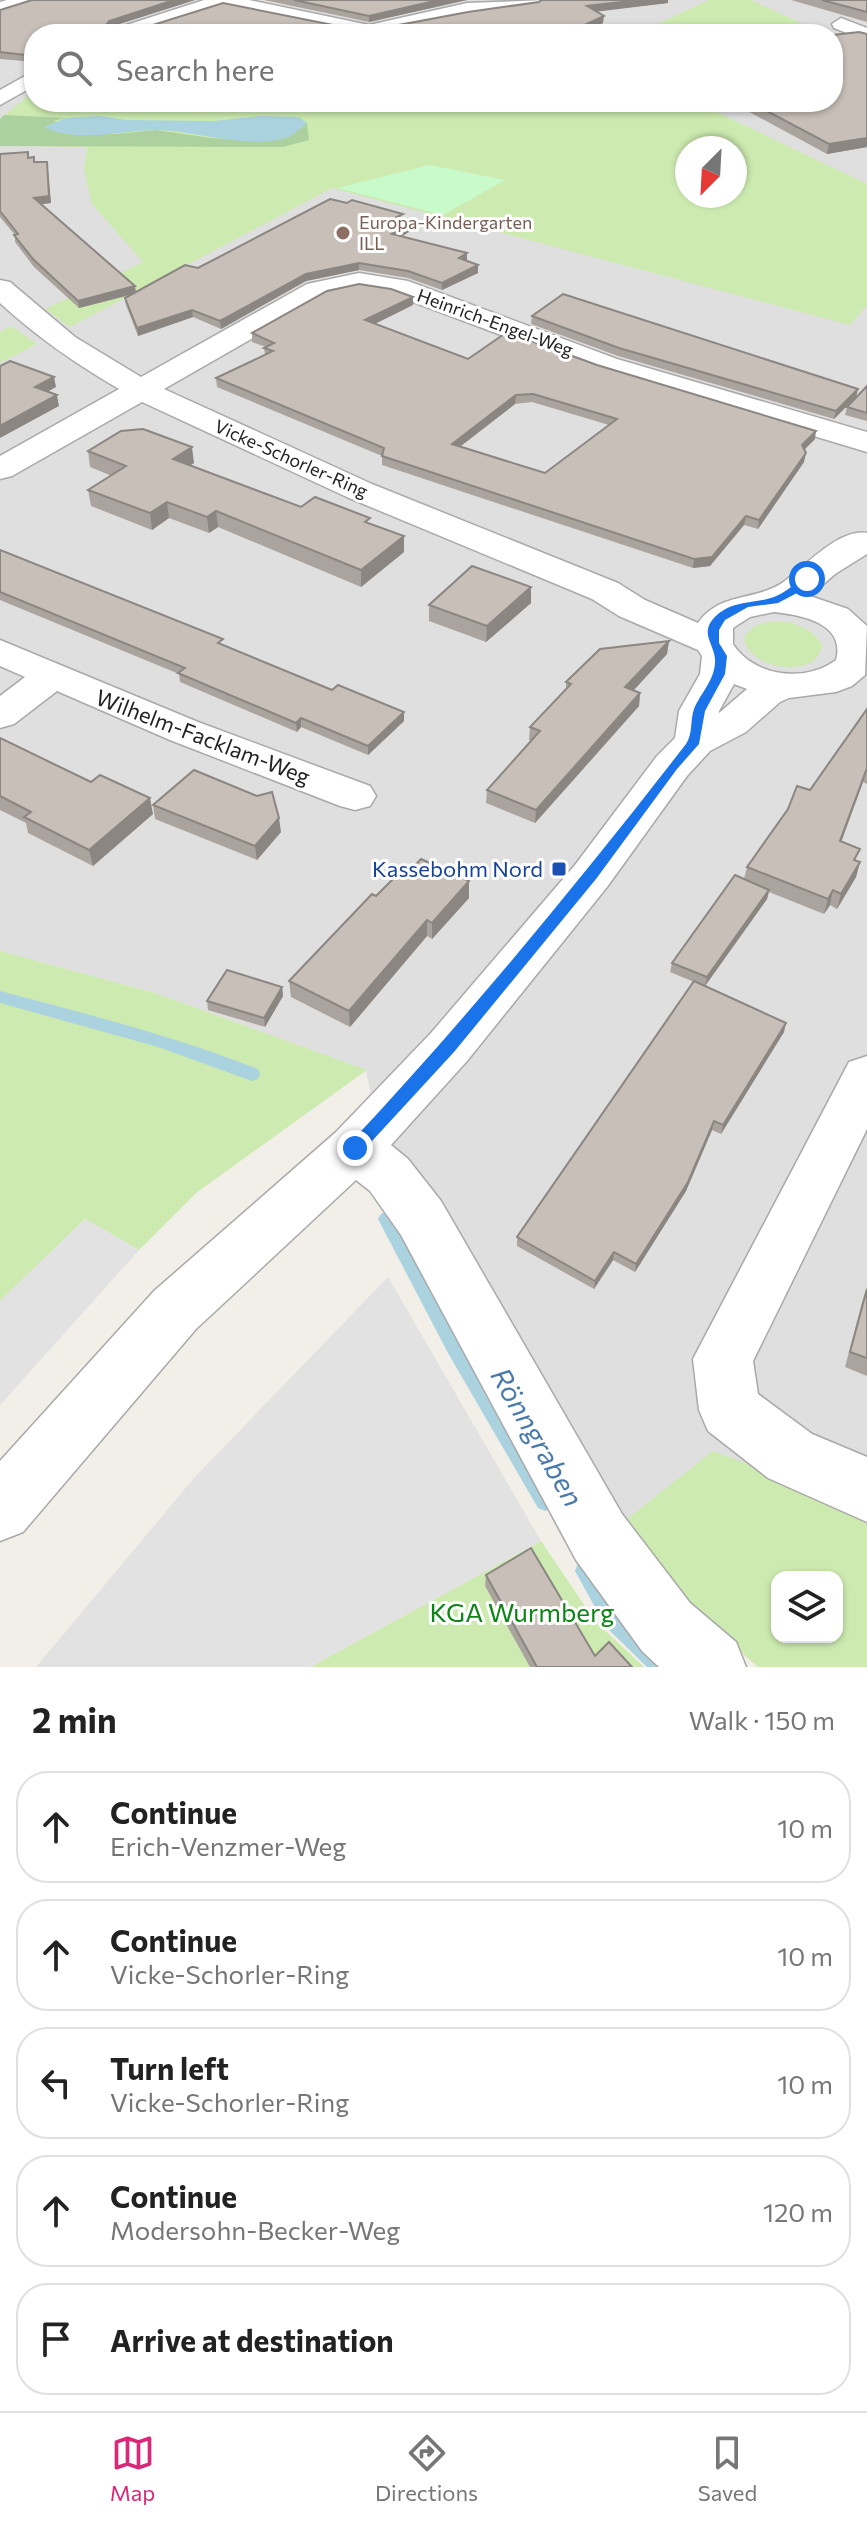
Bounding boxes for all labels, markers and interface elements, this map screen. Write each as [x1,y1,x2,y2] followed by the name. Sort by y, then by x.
[24,24,843,112] search box
[52,46,96,90] icon: search
[116,50,275,87] text: Search here
[675,136,747,208] north arrow
[359,211,532,254] place label: Europa-Kindergarten ILL
[334,224,352,242] marker: Europa-Kindergarten ILL
[414,284,576,361] street label: Heinrich-Engel-Weg
[211,414,372,502] street label: Vicke-Schorler-Ring
[789,561,825,597] route start
[92,683,314,790] street label: Wilhelm-Facklam-Weg
[372,855,543,882] place label: Kassebohm Nord
[550,860,568,878] marker: Kassebohm Nord
[337,1130,373,1166] route end
[484,1361,591,1512] water label: Rönngraben
[771,1571,843,1643] map controls
[771,1571,843,1643] button: layers
[430,1596,614,1627] park label: KGA Wurmberg
[32,1698,117,1740] text: 2 min
[689,1704,835,1735] text: Walk · 150 m
[110,1793,237,1830] text: Continue
[34,1805,78,1849] icon: ahead
[777,1812,833,1843] text: 10 m
[110,1830,346,1861] text: Erich-Venzmer-Weg
[110,1921,237,1958] text: Continue
[34,1933,78,1977] icon: ahead
[777,1940,833,1971] text: 10 m
[110,1958,349,1989] text: Vicke-Schorler-Ring
[110,2049,229,2086] text: Turn left
[34,2061,78,2105] icon: left
[777,2068,833,2099] text: 10 m
[110,2086,349,2117] text: Vicke-Schorler-Ring
[110,2177,237,2214] text: Continue
[34,2189,78,2233] icon: ahead
[763,2196,833,2227] text: 120 m
[110,2214,400,2245] text: Modersohn-Becker-Weg
[34,2317,78,2361] icon: arrive
[110,2321,394,2358] text: Arrive at destination
[110,2431,155,2506] tab: Map
[375,2431,478,2506] tab: Directions
[698,2431,757,2506] tab: Saved

